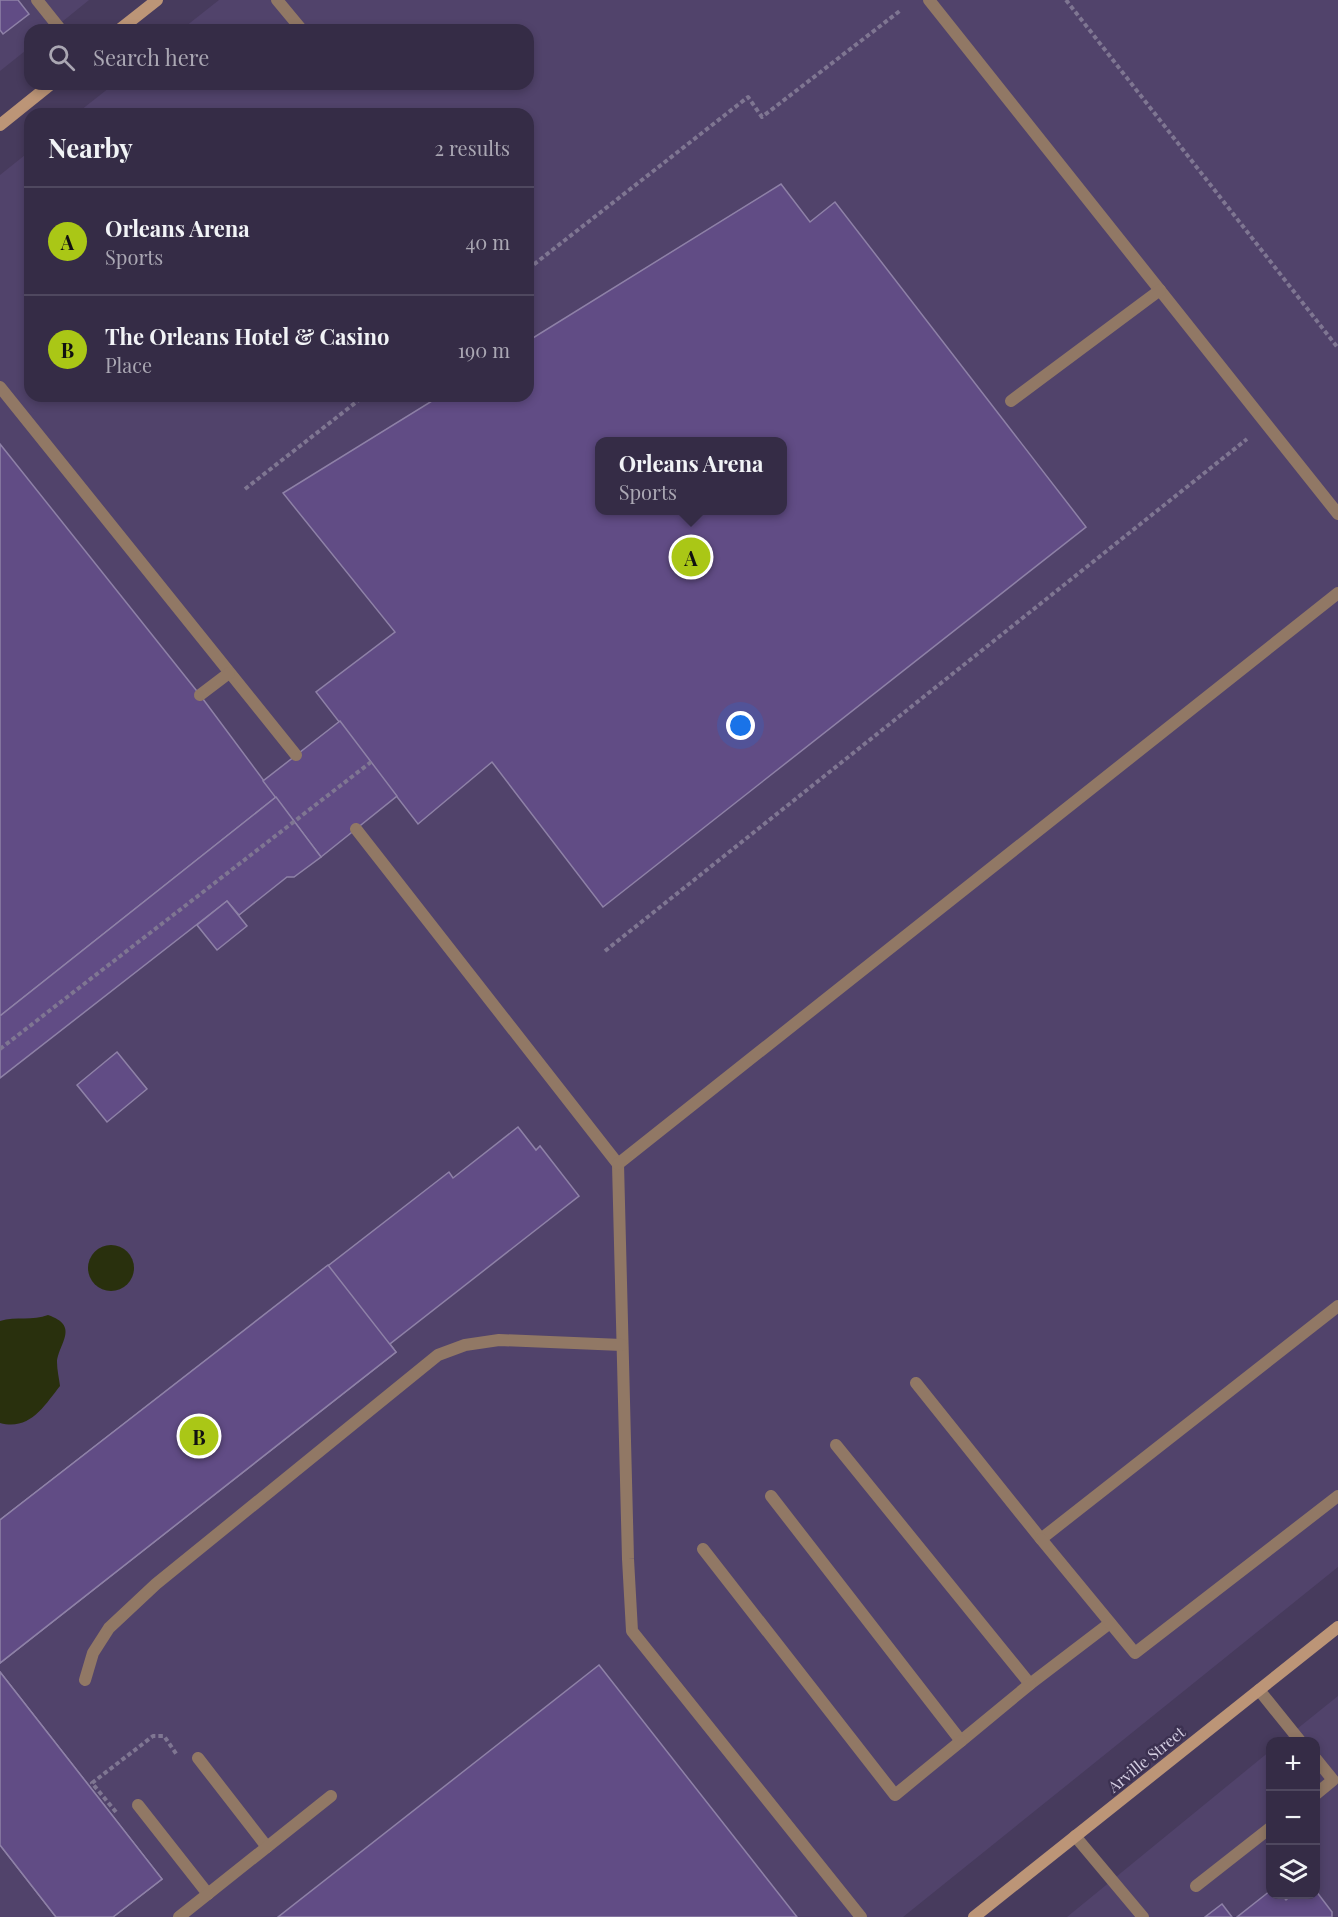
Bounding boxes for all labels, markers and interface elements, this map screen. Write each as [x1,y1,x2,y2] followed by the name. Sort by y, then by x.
[24,24,534,90] search box
[45,41,78,74] icon: search
[93,42,209,72] text: Search here
[48,130,133,165] text: Nearby
[435,134,510,161] text: 2 results
[105,213,250,243] text: Orleans Arena
[61,228,74,255] text: A
[465,228,510,255] text: 40 m
[105,243,163,270] text: Sports
[105,321,389,351] text: The Orleans Hotel & Casino
[61,336,74,363] text: B
[458,336,510,363] text: 190 m
[105,351,152,378] text: Place
[595,437,787,515] popup
[619,448,763,478] text: Orleans Arena
[619,478,677,505] text: Sports
[672,534,710,580] pin: A
[726,711,755,740] your location
[180,1414,218,1458] pin: B
[1102,1721,1189,1797] street label: Arville Street
[1266,1737,1320,1899] map controls
[1266,1737,1320,1791] button: +
[1266,1791,1320,1845] button: −
[1266,1845,1320,1899] button: layers

